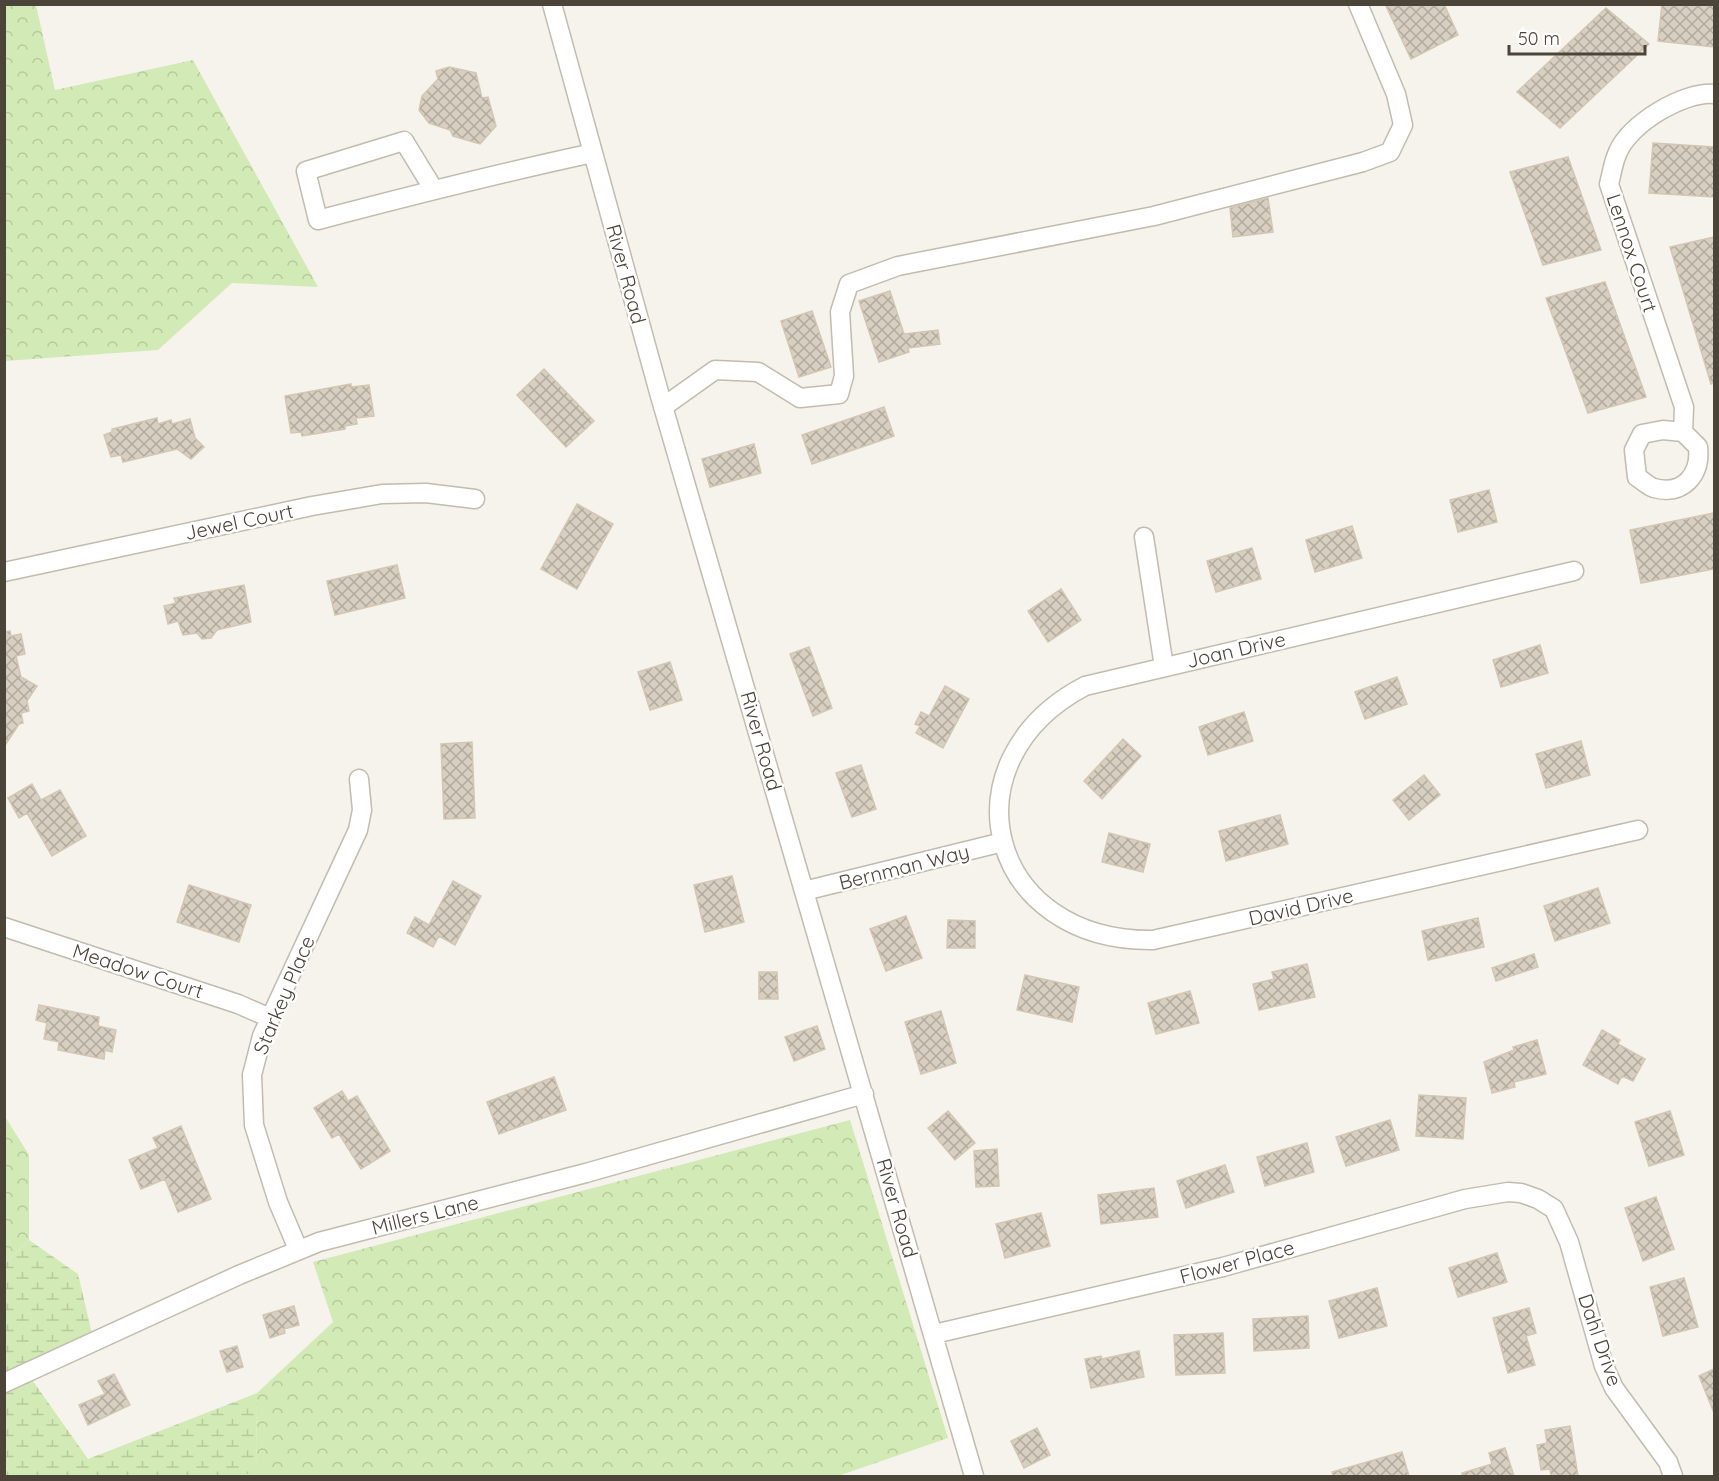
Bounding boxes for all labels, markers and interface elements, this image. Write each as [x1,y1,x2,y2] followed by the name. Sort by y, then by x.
[1509,18,1646,56] scale bar
[1518,27,1560,50] text: 50 m
[1602,190,1663,315] street label: Lennox Court
[601,221,652,326] street label: River Road
[182,498,296,545] street label: Jewel Court
[1184,626,1288,673] street label: Joan Drive
[735,688,788,793] street label: River Road
[836,838,972,895] street label: Bernman Way
[1246,882,1356,931] street label: David Drive
[247,932,320,1058] street label: Starkey Place
[70,938,207,1003] street label: Meadow Court
[871,1155,924,1260] street label: River Road
[369,1189,481,1240] street label: Millers Lane
[1177,1234,1297,1289] street label: Flower Place
[1573,1290,1628,1389] street label: Dahl Drive

